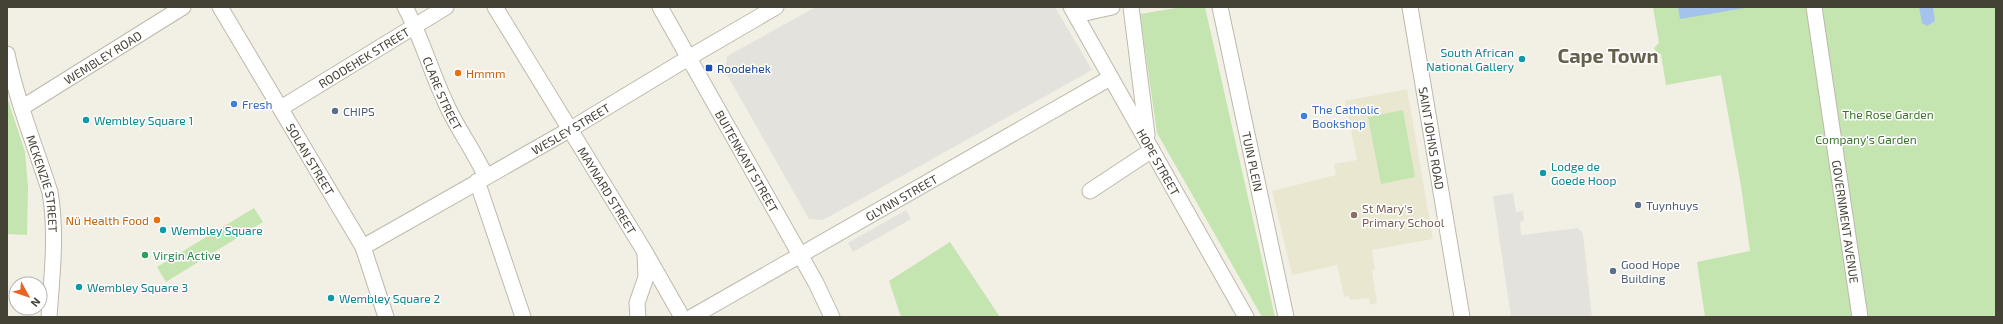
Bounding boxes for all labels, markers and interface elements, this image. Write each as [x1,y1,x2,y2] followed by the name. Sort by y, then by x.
[316,24,412,91] street label: ROODEHEK STREET
[61,28,144,87] street label: WEMBLEY ROAD
[1557,43,1659,67] district label: Cape Town
[1426,45,1515,73] place label: South African National Gallery
[420,54,465,132] street label: CLARE STREET
[1517,54,1527,64] marker: South African National Gallery
[717,61,771,75] place label: Roodehek
[704,63,714,73] marker: Roodehek
[466,66,506,80] place label: Hmmm
[453,68,463,78] marker: Hmmm
[1417,86,1448,191] street label: SAINT JOHNS ROAD
[242,97,272,111] place label: Fresh
[229,99,239,109] marker: Fresh
[529,100,612,157] street label: WESLEY STREET
[1312,102,1379,130] place label: The Catholic Bookshop
[343,104,375,118] place label: CHIPS
[330,106,340,116] marker: CHIPS
[1842,107,1934,121] park label: The Rose Garden
[713,108,781,215] street label: BUITENKANT STREET
[1299,111,1309,121] marker: The Catholic Bookshop
[94,113,193,127] place label: Wembley Square 1
[81,115,91,125] marker: Wembley Square 1
[284,121,337,198] street label: SOLAN STREET
[1134,126,1183,198] street label: HOPE STREET
[1240,130,1266,193] street label: TUIN PLEIN
[1815,132,1917,146] park label: Company's Garden
[24,133,61,233] street label: MCKENZIE STREET
[575,144,639,237] street label: MAYNARD STREET
[1551,159,1616,187] place label: Lodge de Goede Hoop
[1830,159,1862,285] street label: GOVERNMENT AVENUE
[1538,168,1548,178] marker: Lodge de Goede Hoop
[863,171,940,223] street label: GLYNN STREET
[1646,198,1698,212] place label: Tuynhuys
[1633,200,1643,210] marker: Tuynhuys
[1362,201,1445,229] place label: St Mary's Primary School
[1349,210,1359,220] marker: St Mary's Primary School
[65,213,149,227] place label: Nü Health Food
[152,215,162,225] marker: Nü Health Food
[171,223,263,237] place label: Wembley Square
[158,225,168,235] marker: Wembley Square
[153,248,221,262] place label: Virgin Active
[140,250,150,260] marker: Virgin Active
[1621,257,1680,285] place label: Good Hope Building
[1608,266,1618,276] marker: Good Hope Building
[8,276,48,316] north arrow
[87,280,188,294] place label: Wembley Square 3
[74,282,84,292] marker: Wembley Square 3
[339,291,440,305] place label: Wembley Square 2
[326,293,336,303] marker: Wembley Square 2
[28,296,44,310] text: N

